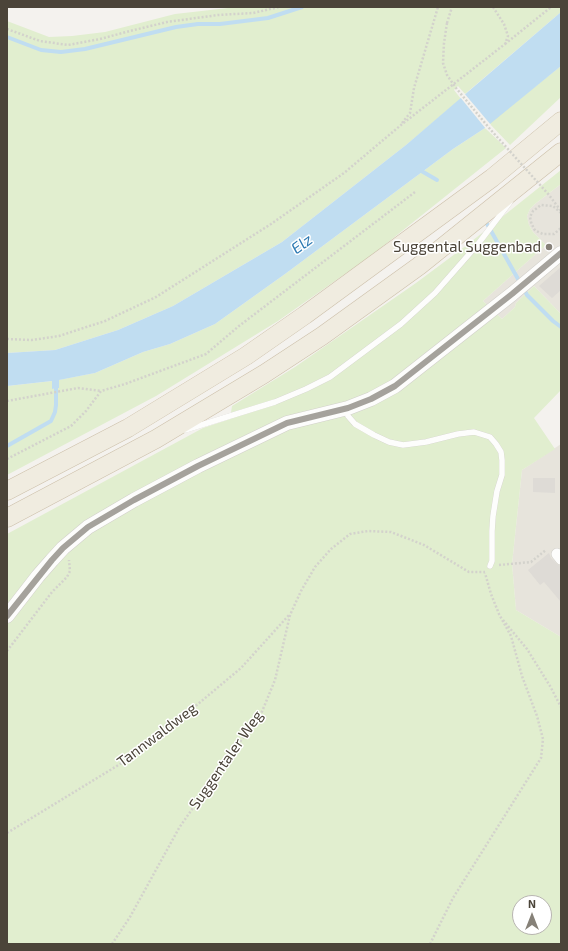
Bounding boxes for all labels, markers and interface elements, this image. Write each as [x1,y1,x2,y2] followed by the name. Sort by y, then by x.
[288,230,316,258] water label: Elz
[393,238,541,256] place label: Suggental Suggenbad
[544,242,554,252] marker: Suggental Suggenbad
[114,699,200,771] street label: Tannwaldweg
[185,707,267,813] street label: Suggentaler Weg
[512,895,552,935] north arrow
[528,897,536,910] text: N

